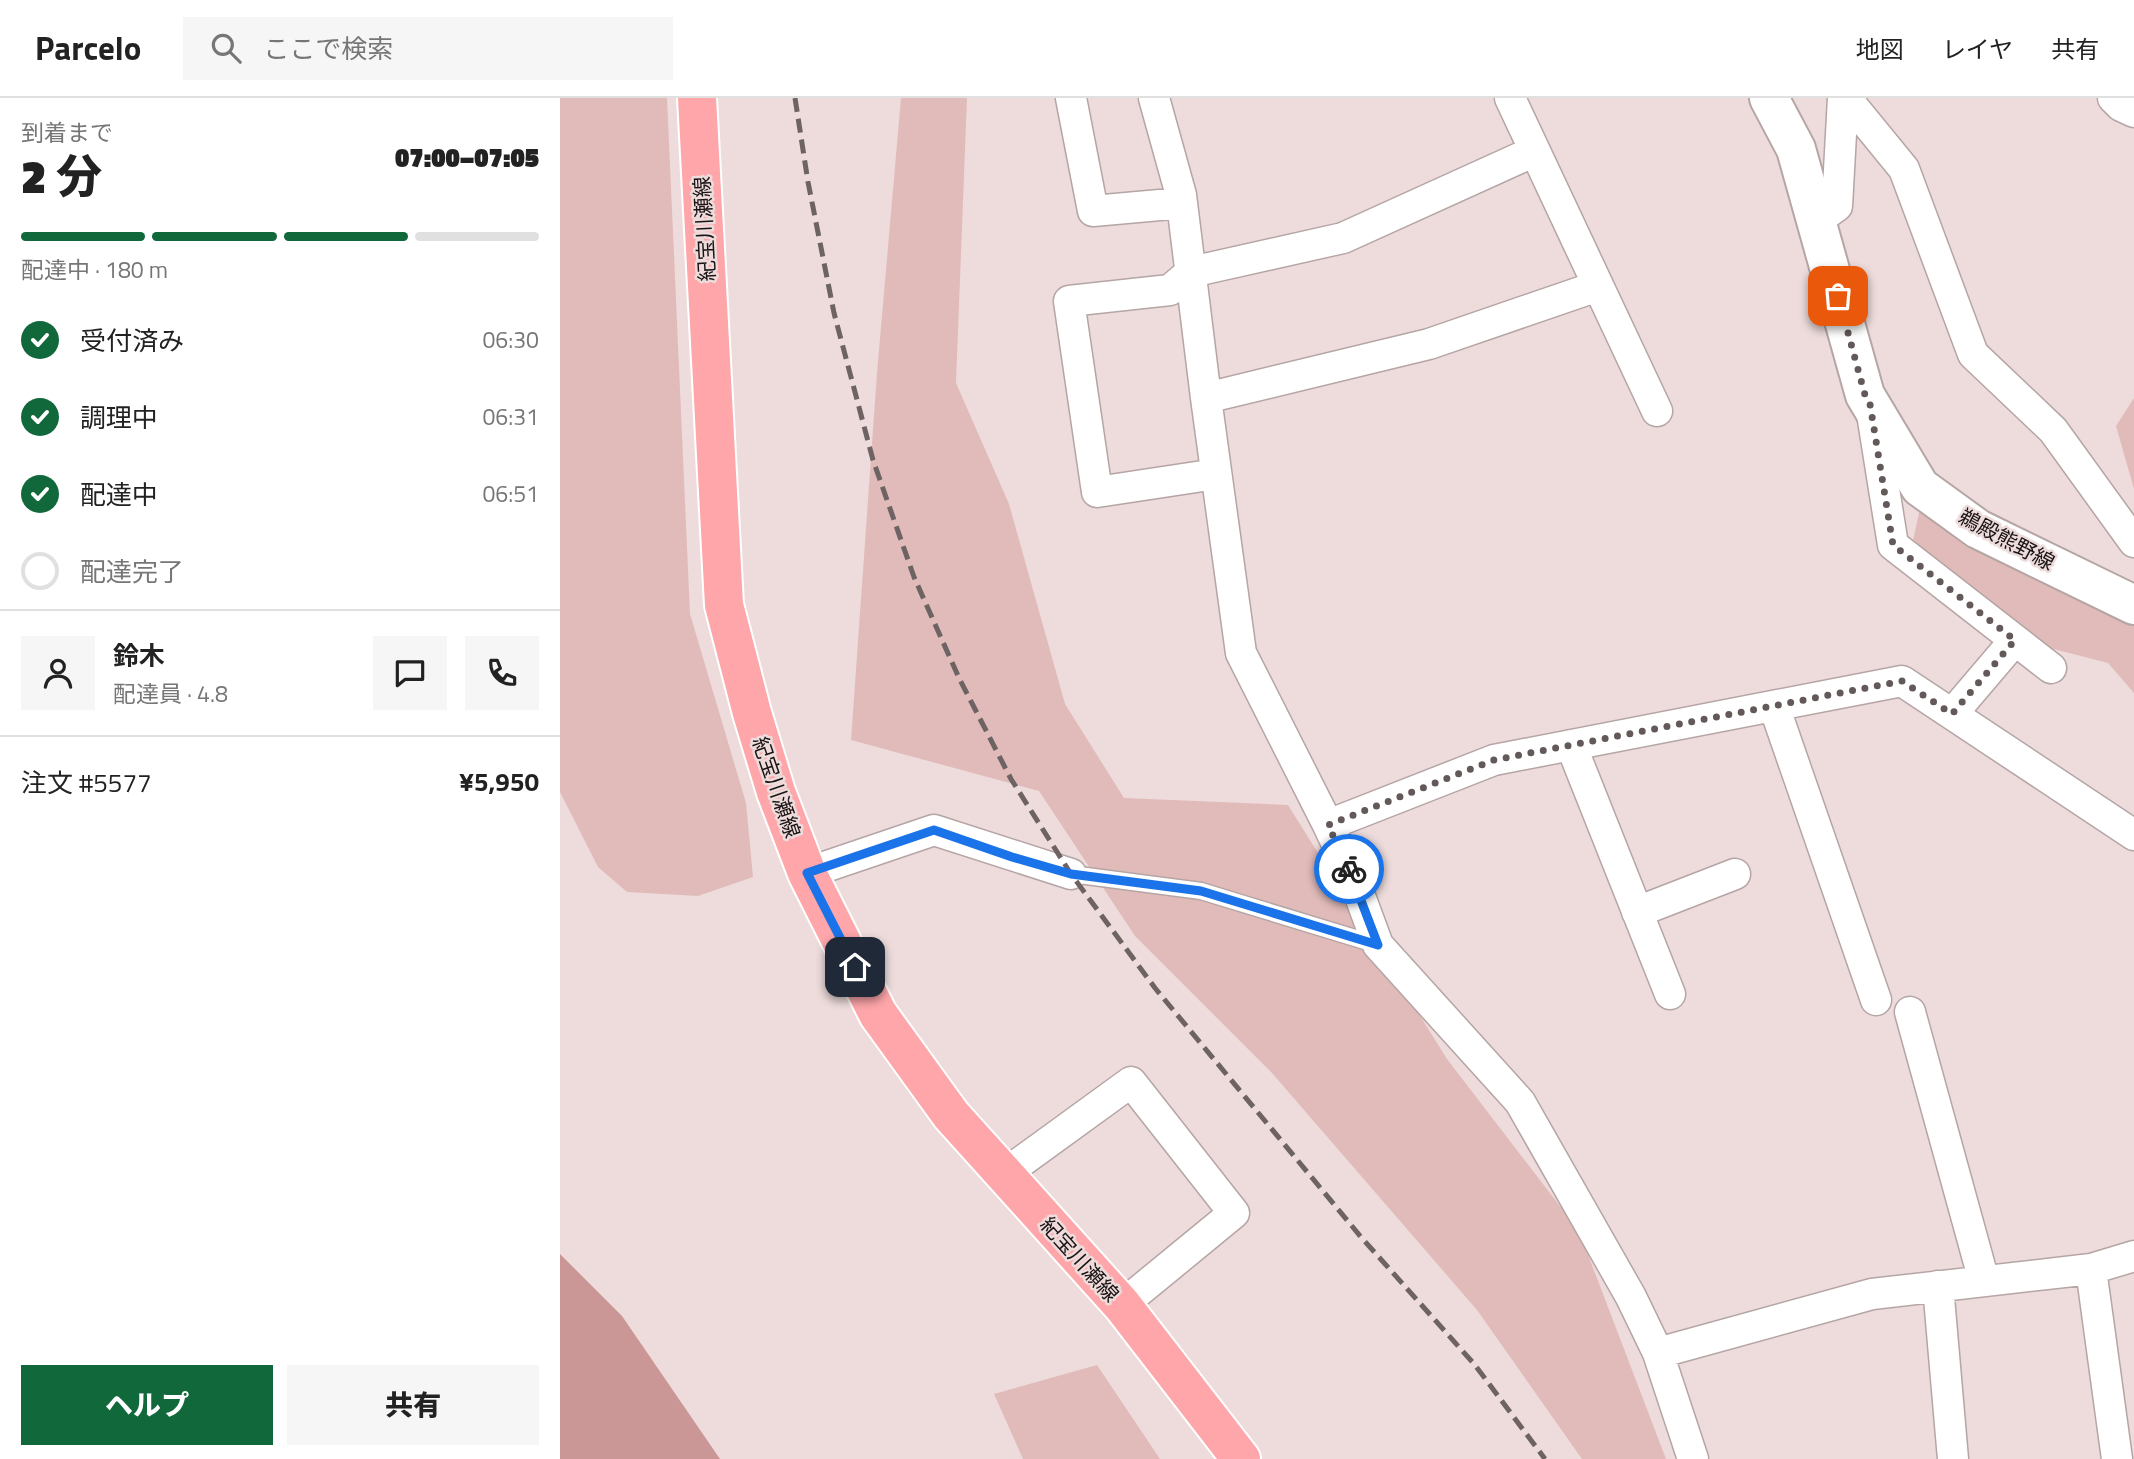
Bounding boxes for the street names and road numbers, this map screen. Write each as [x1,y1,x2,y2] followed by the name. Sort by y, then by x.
[685,176,723,282] street label: 紀宝川瀬線
[1953,500,2061,578] street label: 鵜殿熊野線
[745,732,809,842] street label: 紀宝川瀬線
[1033,1209,1127,1309] street label: 紀宝川瀬線

